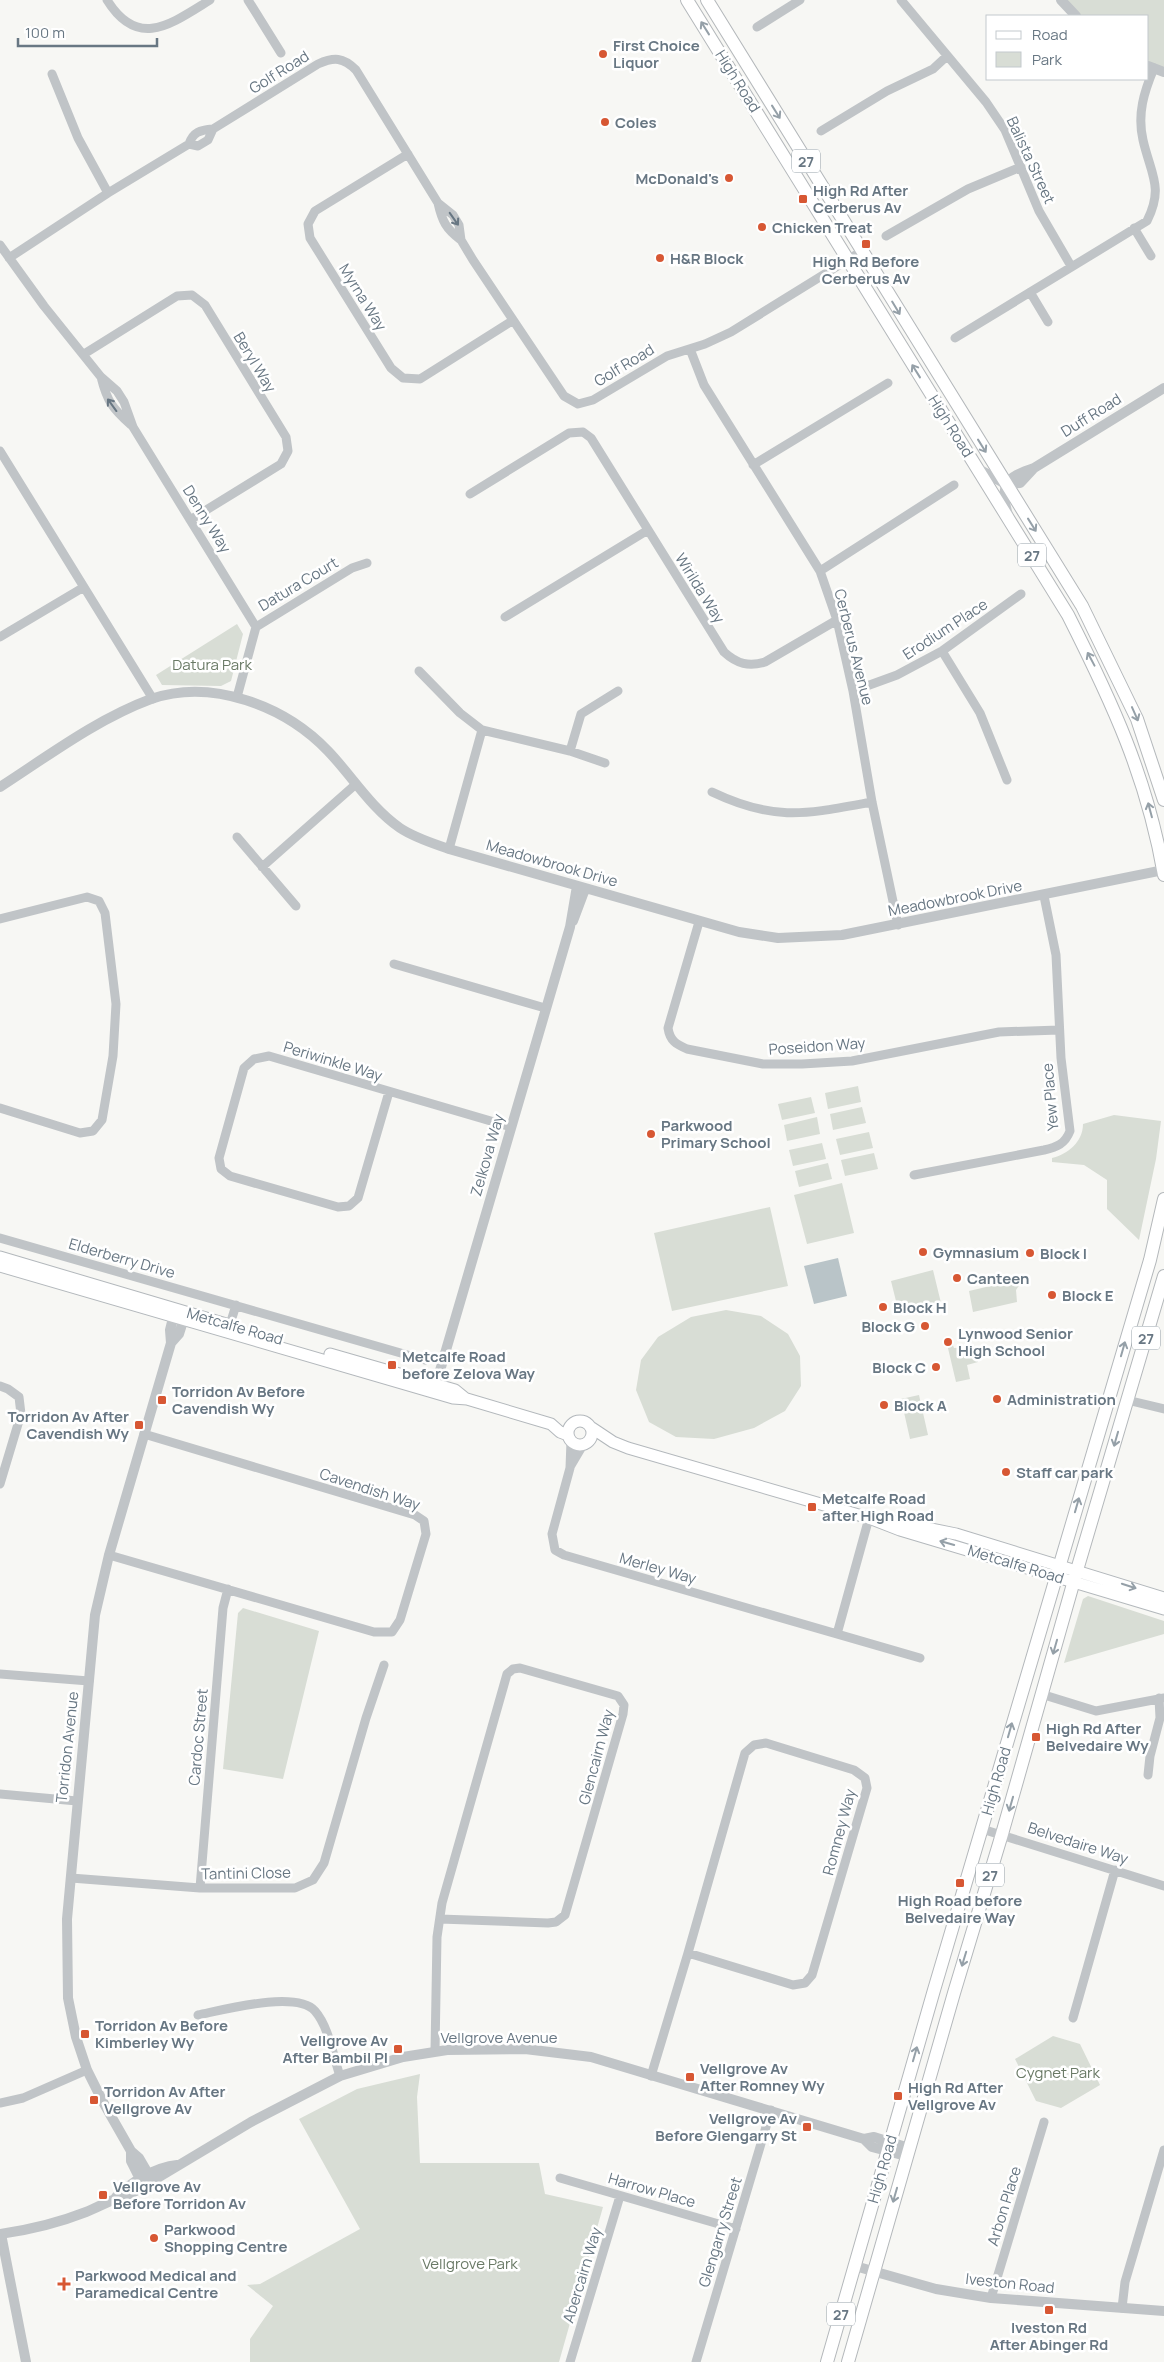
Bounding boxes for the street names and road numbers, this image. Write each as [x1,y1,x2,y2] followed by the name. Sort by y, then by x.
[245,45,313,99] street label: Golf Road
[711,46,765,116] street label: High Road
[1002,113,1060,207] street label: Balista Street
[792,150,820,172] road number: 27
[334,259,392,335] street label: Myrna Way
[229,328,281,396] street label: Beryl Way
[590,339,658,391] street label: Golf Road
[1057,388,1125,442] street label: Duff Road
[924,391,978,461] street label: High Road
[178,481,236,557] street label: Denny Way
[1018,544,1046,566] road number: 27
[670,549,730,627] street label: Wirilda Way
[254,552,342,616] street label: Datura Court
[829,587,879,708] street label: Cerberus Avenue
[898,594,992,664] street label: Erodium Place
[484,834,620,892] street label: Meadowbrook Drive
[886,875,1024,921] street label: Meadowbrook Drive
[768,1032,866,1060] street label: Poseidon Way
[281,1036,385,1086] street label: Periwinkle Way
[1037,1062,1063,1132] street label: Yew Place
[465,1111,509,1199] street label: Zelkova Way
[66,1233,178,1283] street label: Elderberry Drive
[184,1302,286,1350] street label: Metcalfe Road
[1132,1326,1160,1350] road number: 27
[317,1463,423,1515] street label: Cavendish Way
[965,1539,1067,1589] street label: Metcalfe Road
[617,1547,699,1589] street label: Merley Way
[183,1688,213,1786] street label: Cardoc Street
[51,1690,83,1804] street label: Torridon Avenue
[573,1707,619,1807] street label: Glencairn Way
[976,1744,1016,1818] street label: High Road
[817,1786,861,1878] street label: Romney Way
[1025,1817,1131,1869] street label: Belvedaire Way
[201,1862,291,1884] street label: Tantini Close
[976,1864,1004,1886] road number: 27
[440,2027,558,2048] street label: Vellgrove Avenue
[862,2132,902,2206] street label: High Road
[982,2163,1026,2248] street label: Arbon Place
[606,2167,698,2213] street label: Harrow Place
[693,2174,747,2290] street label: Glengarry Street
[557,2225,607,2325] street label: Abercairn Way
[964,2268,1056,2298] street label: Iveston Road
[827,2302,855,2326] road number: 27

